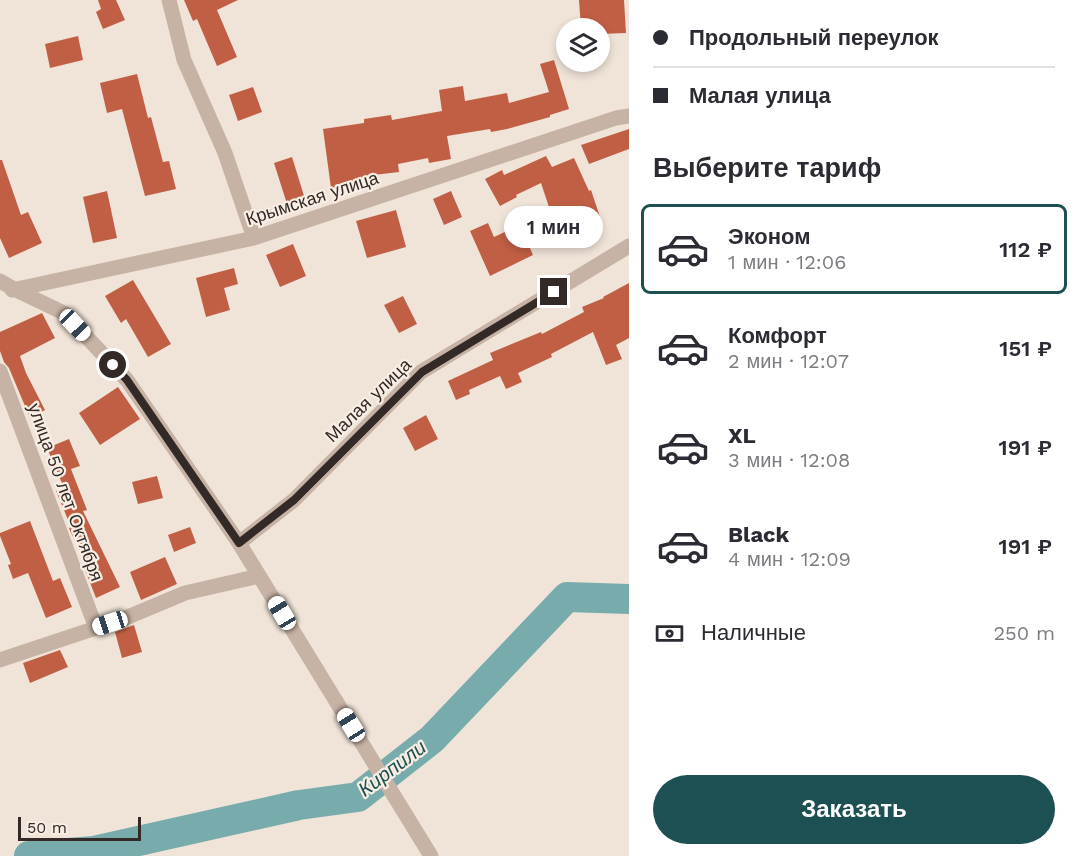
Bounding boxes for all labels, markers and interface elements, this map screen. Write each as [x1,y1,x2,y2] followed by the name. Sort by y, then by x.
[556,18,610,72] map controls
[556,18,610,72] button: layers
[689,25,939,50] text: Продольный переулок
[689,83,831,108] text: Малая улица
[653,152,881,184] text: Выберите тариф
[243,166,382,229] street label: Крымская улица
[504,205,604,247] callout: 1 мин
[527,215,580,239] text: 1 мин
[656,222,710,276] icon: car
[728,224,811,249] text: Эконом
[999,237,1052,262] text: 112 ₽
[728,250,846,274] text: 1 мин · 12:06
[540,278,567,305] route end
[56,306,94,344] car
[656,321,710,375] icon: car
[728,323,827,348] text: Комфорт
[999,336,1052,361] text: 151 ₽
[728,349,849,373] text: 2 мин · 12:07
[99,351,126,378] route start
[321,353,416,446] street label: Малая улица
[24,400,108,584] street label: улица 50 лет Октября
[656,420,710,474] icon: car
[728,423,756,448] text: XL
[999,435,1052,460] text: 191 ₽
[728,448,850,472] text: 3 мин · 12:08
[656,519,710,573] icon: car
[728,522,789,547] text: Black
[999,534,1052,559] text: 191 ₽
[728,547,851,571] text: 4 мин · 12:09
[265,593,299,633] car
[90,609,130,637] car
[653,617,686,650] icon: cash
[701,620,806,645] text: Наличные
[993,621,1055,645] text: 250 m
[334,705,368,745] car
[353,735,431,801] water label: Кирпили
[653,775,1055,844] button: Заказать
[18,814,141,842] scale bar
[27,818,67,837] text: 50 m

